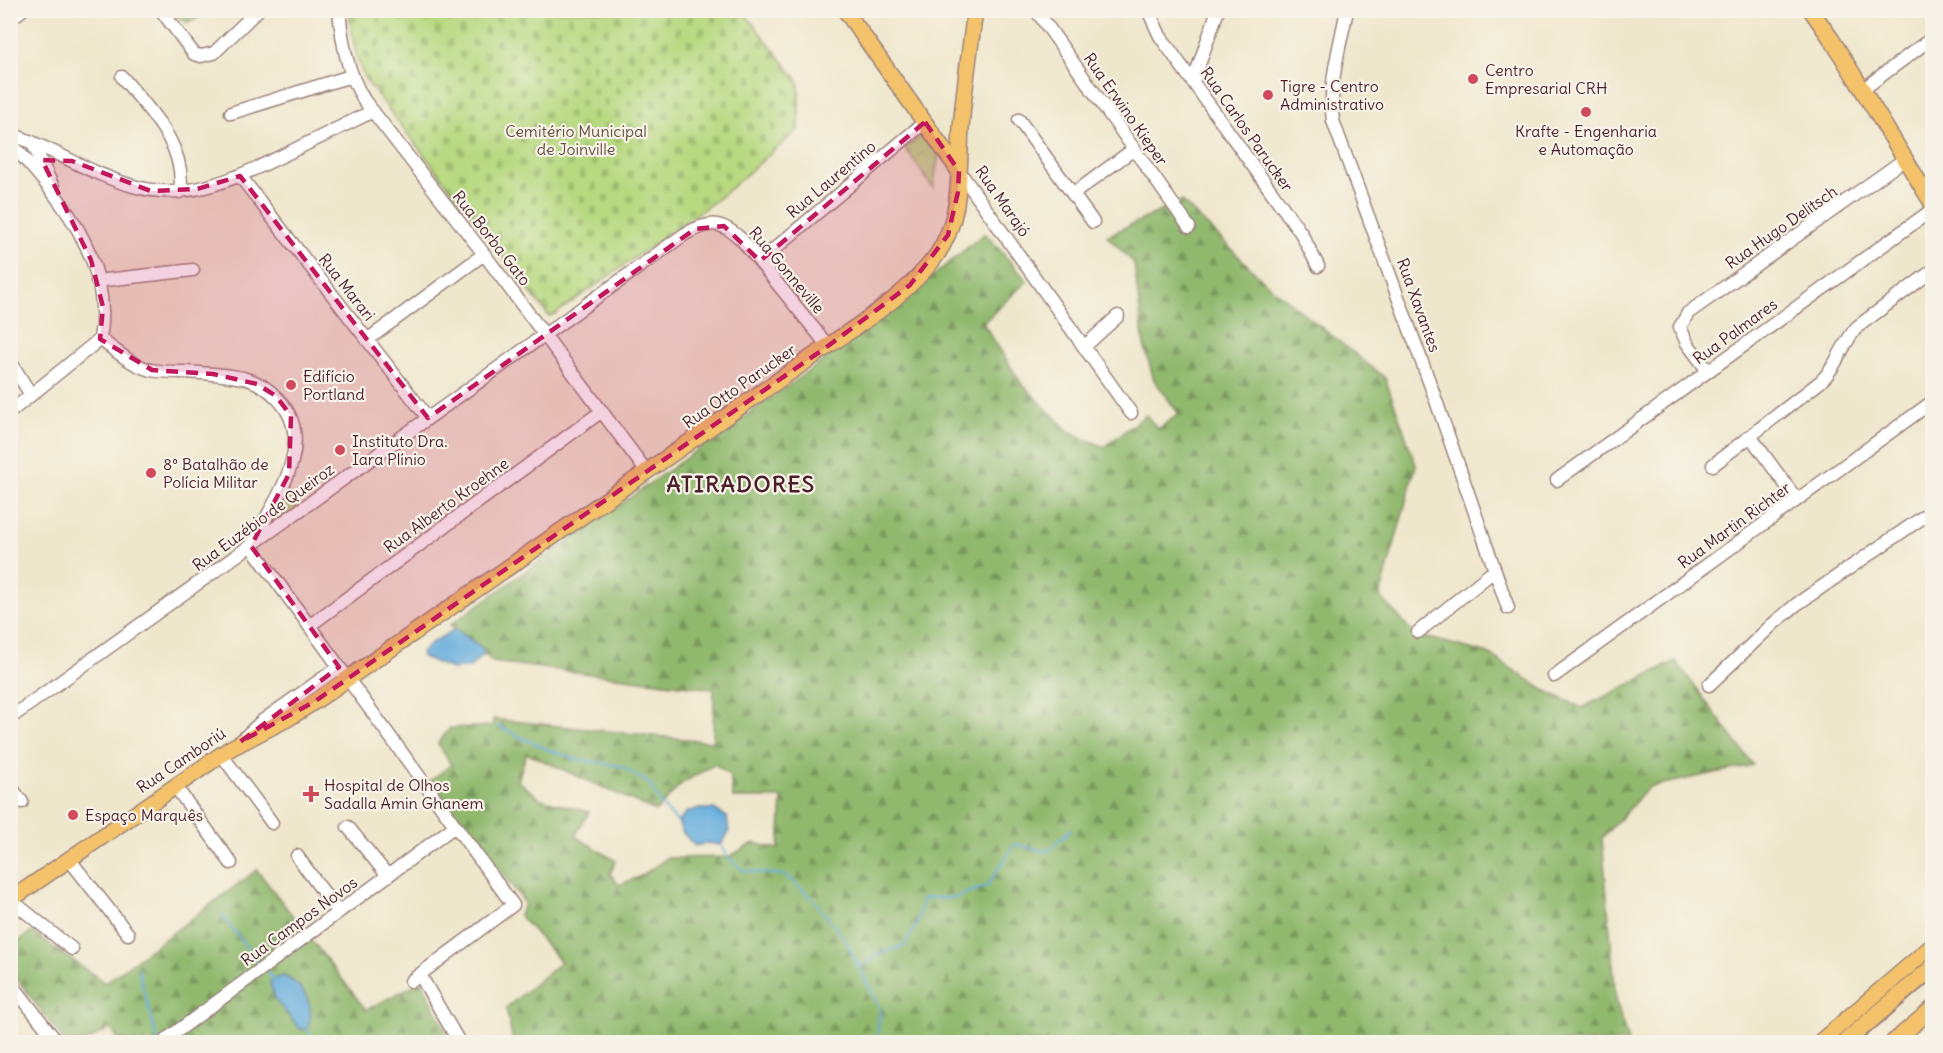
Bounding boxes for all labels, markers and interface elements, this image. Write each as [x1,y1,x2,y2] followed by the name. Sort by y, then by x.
[1080,49,1173,169] street label: Rua Erwino Kieper
[1485,60,1607,98] place label: Centro Empresarial CRH
[1196,63,1298,196] street label: Rua Carlos Parucker
[1466,72,1480,86] marker: Centro Empresarial CRH
[1280,76,1384,114] place label: Tigre - Centro Administrativo
[1261,88,1275,102] marker: Tigre - Centro Administrativo
[1579,105,1593,119] marker: Krafte - Engenharia e Automação
[505,121,647,159] park label: Cemitério Municipal de Joinville
[1515,121,1657,159] place label: Krafte - Engenharia e Automação
[782,136,880,222] street label: Rua Laurentino
[971,162,1035,240] street label: Rua Marajó
[1721,181,1841,273] street label: Rua Hugo Delitsch
[449,186,535,290] street label: Rua Borba Gato
[745,223,829,317] street label: Rua Gonneville
[315,249,379,325] street label: Rua Marari
[1393,255,1445,355] street label: Rua Xavantes
[1689,294,1781,368] street label: Rua Palmares
[678,339,800,433] street label: Rua Otto Parucker
[303,366,365,404] place label: Edifício Portland
[284,378,298,392] marker: Edifício Portland
[352,431,447,469] place label: Instituto Dra. Iara Plínio
[333,443,347,457] marker: Instituto Dra. Iara Plínio
[380,453,512,557] street label: Rua Alberto Kroehne
[163,454,269,492] place label: 8º Batalhão de Polícia Militar
[188,459,338,575] street label: Rua Euzébio de Queiroz
[144,466,158,480] marker: 8º Batalhão de Polícia Militar
[667,470,815,498] district label: ATIRADORES
[1674,477,1795,573] street label: Rua Martin Richter
[133,723,229,797] street label: Rua Camboriú
[324,775,483,813] place label: Hospital de Olhos Sadalla Amin Ghanem
[302,785,320,803] marker: Hospital de Olhos Sadalla Amin Ghanem
[85,805,203,825] place label: Espaço Marquês
[66,808,80,822] marker: Espaço Marquês
[237,872,361,970] street label: Rua Campos Novos

